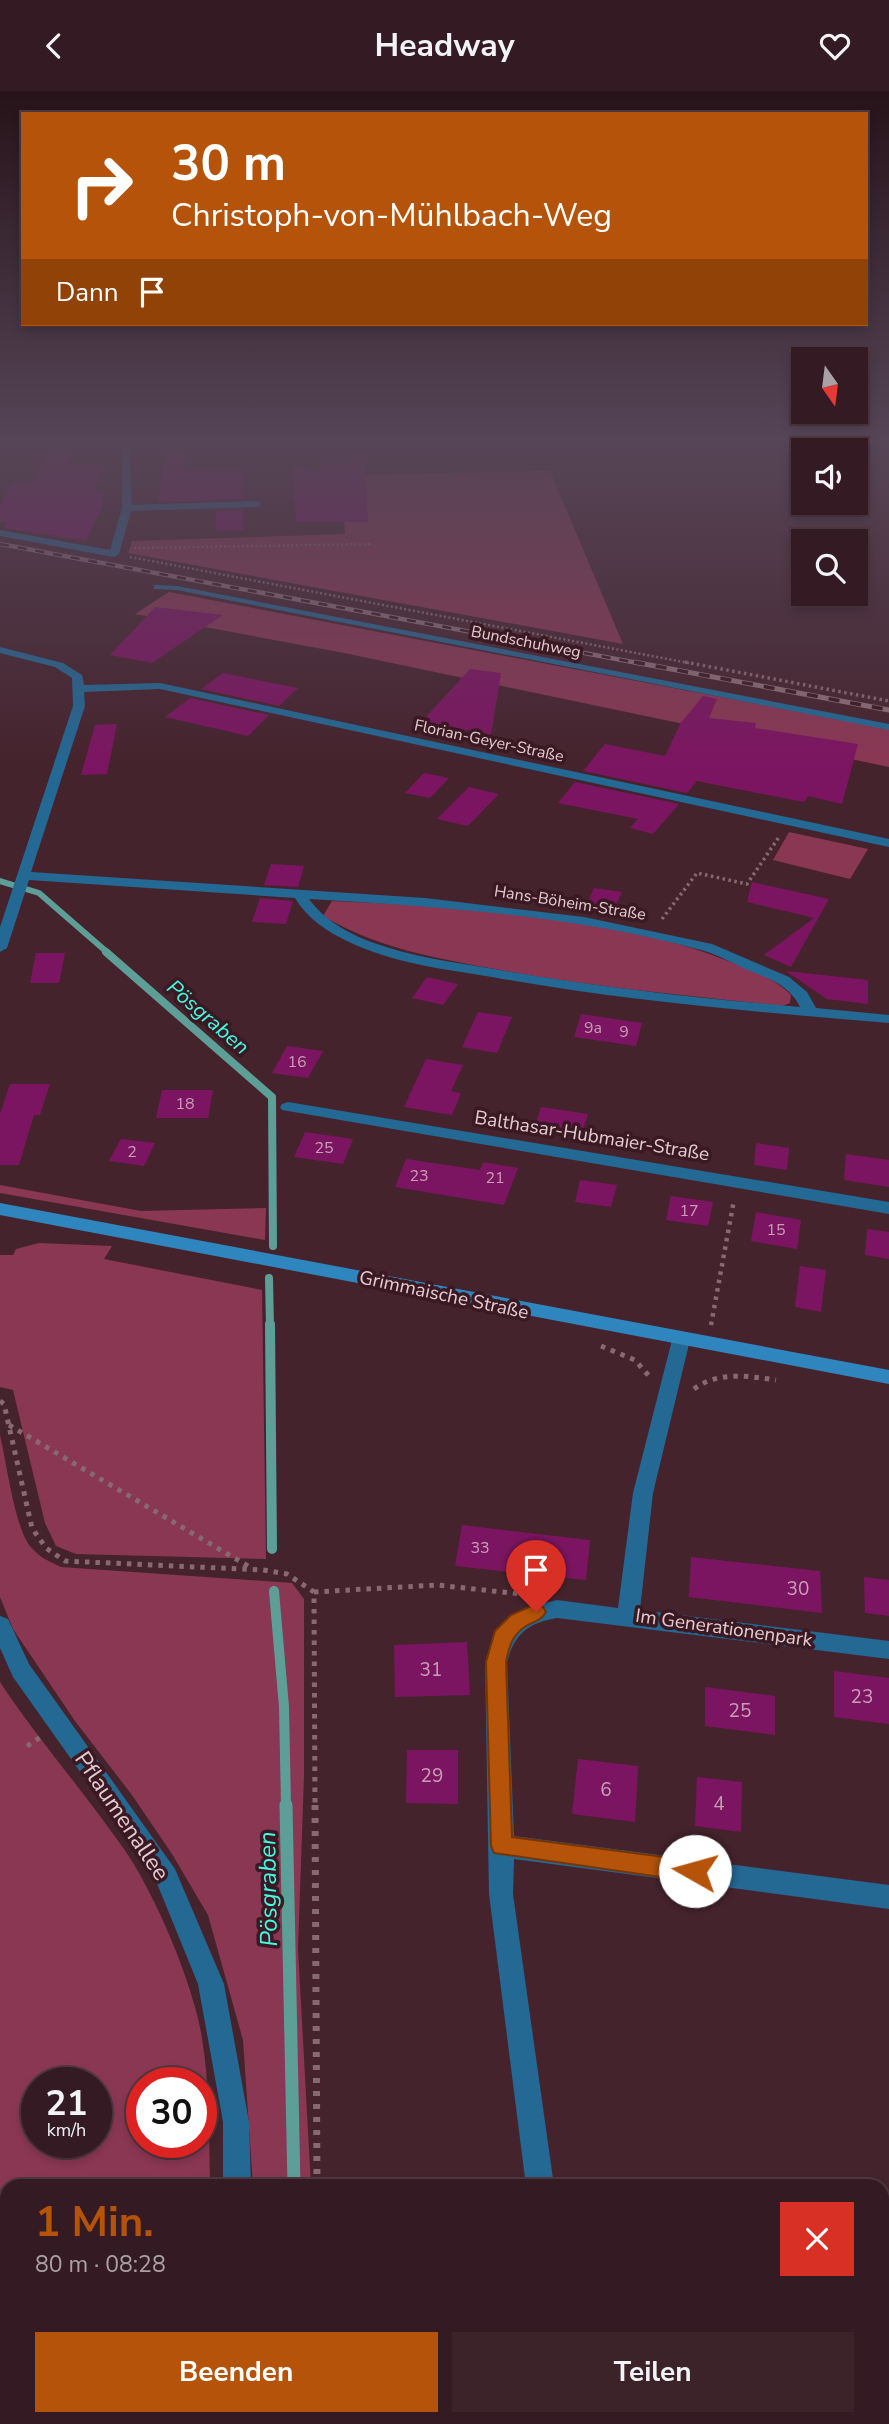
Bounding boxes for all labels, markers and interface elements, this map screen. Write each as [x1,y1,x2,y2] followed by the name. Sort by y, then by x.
[375,24,514,67] text: Headway
[35,27,73,65] icon: back
[816,27,854,65] icon: heart
[171,130,286,197] text: 30 m
[56,140,147,231] icon: right
[171,194,612,237] text: Christoph-von-Mühlbach-Weg
[133,273,171,311] icon: arrive
[56,275,119,310] text: Dann
[791,347,868,423] north arrow
[791,347,868,606] map controls
[791,438,868,515] button: sound
[791,529,868,606] button: search
[469,621,583,663] street label: Bundschuhweg
[412,714,566,768] street label: Florian-Geyer-Straße
[493,880,647,926] street label: Hans-Böheim-Straße
[161,973,255,1061] water label: Pösgraben
[584,1017,602,1039] house number: 9a
[619,1021,629,1043] house number: 9
[287,1051,307,1073] house number: 16
[175,1093,195,1115] house number: 18
[473,1105,711,1167] street label: Balthasar-Hubmaier-Straße
[314,1137,334,1159] house number: 25
[127,1141,137,1163] house number: 2
[409,1165,429,1187] house number: 23
[485,1167,505,1189] house number: 21
[679,1200,699,1222] house number: 17
[766,1219,786,1241] house number: 15
[357,1264,531,1326] street label: Grimmaische Straße
[470,1537,490,1559] house number: 33
[506,1540,566,1612] pin
[517,1551,555,1589] icon: arrive
[787,1576,809,1602] house number: 30
[634,1603,815,1653] street label: Im Generationenpark
[420,1657,442,1683] house number: 31
[851,1684,873,1710] house number: 23
[729,1698,751,1724] house number: 25
[67,1745,177,1887] street label: Pflaumenallee
[421,1763,443,1789] house number: 29
[600,1777,612,1803] house number: 6
[713,1791,725,1817] house number: 4
[251,1831,285,1947] water label: Pösgraben
[658,1834,732,1908] position arrow
[126,2067,217,2158] speed limit sign: 30
[45,2080,88,2127] text: 21
[47,2118,86,2142] text: km/h
[35,2194,154,2251] text: 1 Min.
[780,2202,854,2276] button: close
[35,2249,166,2280] text: 80 m · 08:28
[35,2332,438,2412] button: Beenden
[452,2332,854,2412] button: Teilen

